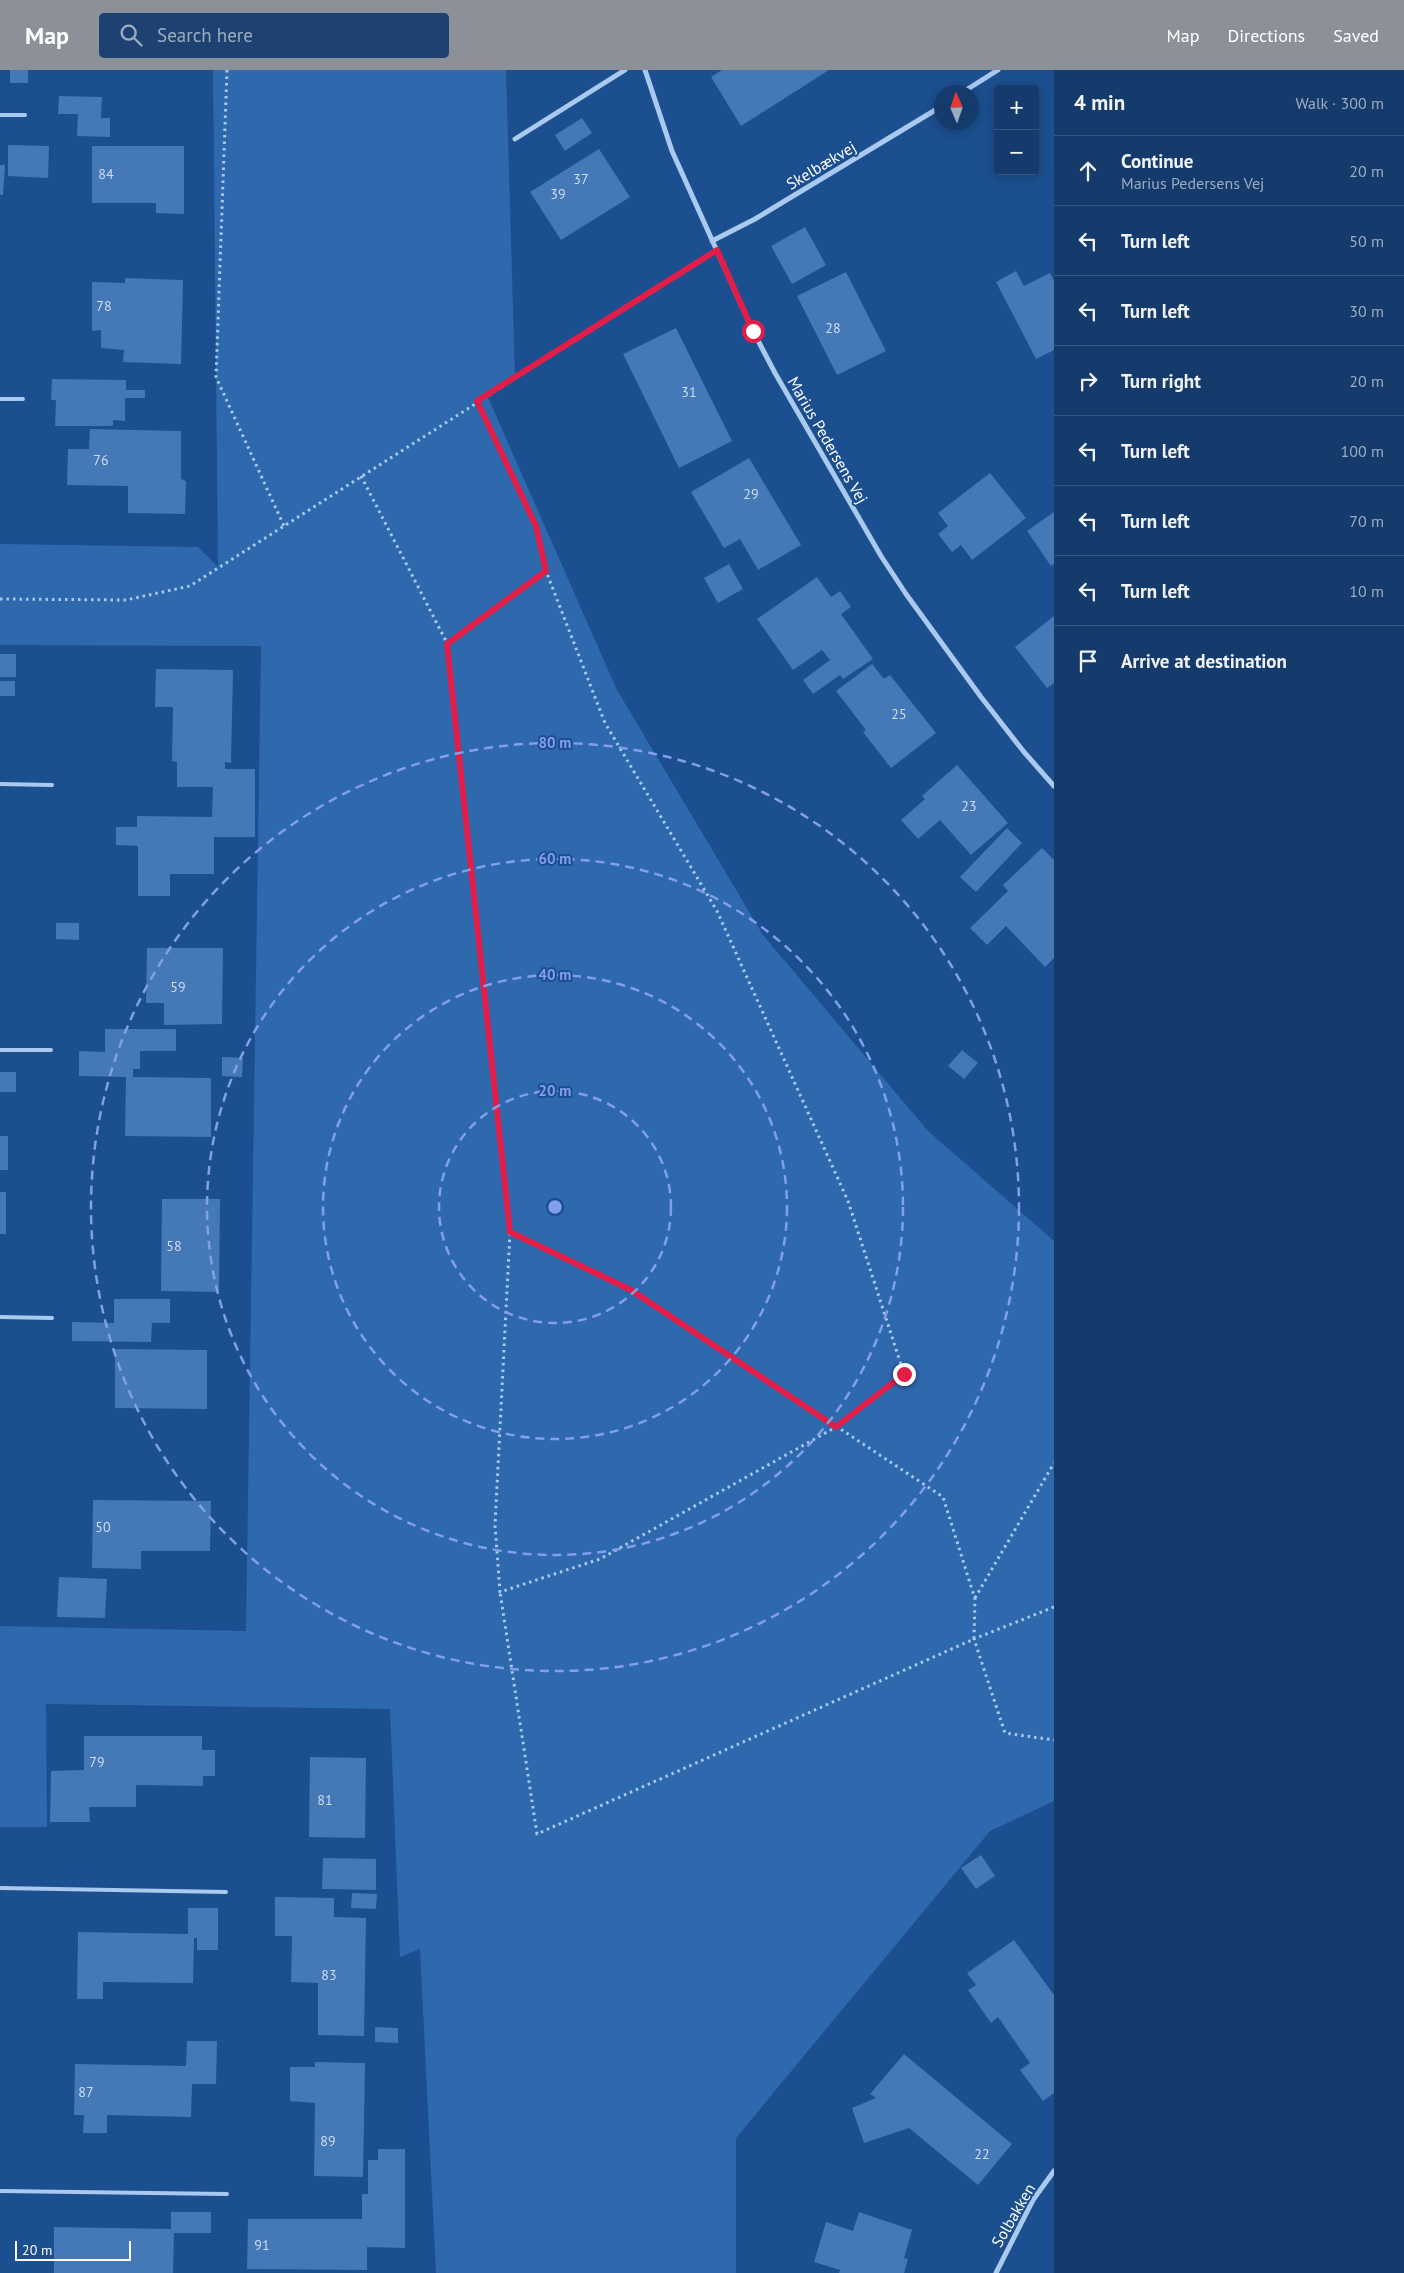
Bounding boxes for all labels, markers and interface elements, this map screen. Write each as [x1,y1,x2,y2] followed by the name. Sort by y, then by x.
[99,13,449,58] search box
[25,20,69,51] text: Map
[117,21,145,49] icon: search
[157,23,253,47] text: Search here
[1167,24,1199,47] text: Map
[1227,24,1305,47] text: Directions
[1333,24,1379,47] text: Saved
[934,85,979,130] north arrow
[994,85,1039,175] map controls
[994,85,1039,130] button: +
[1074,89,1125,116] text: 4 min
[1295,93,1384,113] text: Walk · 300 m
[994,130,1039,175] button: −
[783,136,859,194] street label: Skelbækvej
[1121,149,1193,173] text: Continue
[1074,157,1102,185] icon: ahead
[1349,161,1384,181] text: 20 m
[98,165,114,183] house number: 84
[573,170,589,188] house number: 37
[1121,173,1264,193] text: Marius Pedersens Vej
[550,185,566,203] house number: 39
[1074,227,1102,255] icon: left
[1121,229,1190,253] text: Turn left
[1349,231,1384,251] text: 50 m
[96,297,112,315] house number: 78
[1074,297,1102,325] icon: left
[1121,299,1190,323] text: Turn left
[1349,301,1384,321] text: 30 m
[825,319,841,337] house number: 28
[742,320,765,343] route start
[1074,367,1102,395] icon: right
[1121,369,1201,393] text: Turn right
[1349,371,1384,391] text: 20 m
[784,373,872,507] street label: Marius Pedersens Vej
[681,383,697,401] house number: 31
[1074,437,1102,465] icon: left
[1121,439,1190,463] text: Turn left
[1341,441,1384,461] text: 100 m
[93,451,109,469] house number: 76
[743,485,759,503] house number: 29
[1074,507,1102,535] icon: left
[1121,509,1190,533] text: Turn left
[1349,511,1384,531] text: 70 m
[1074,577,1102,605] icon: left
[1121,579,1190,603] text: Turn left
[1349,581,1384,601] text: 10 m
[1074,647,1102,675] icon: arrive
[1121,649,1287,673] text: Arrive at destination
[891,705,907,723] house number: 25
[539,733,571,752] text: 80 m
[961,797,977,815] house number: 23
[539,849,571,868] text: 60 m
[539,965,571,984] text: 40 m
[170,978,186,996] house number: 59
[539,1081,571,1100] text: 20 m
[546,1198,564,1216] centre of rings
[166,1237,182,1255] house number: 58
[893,1363,916,1386] route end
[95,1518,111,1536] house number: 50
[89,1753,105,1771] house number: 79
[317,1791,333,1809] house number: 81
[321,1966,337,1984] house number: 83
[78,2083,94,2101] house number: 87
[320,2132,336,2150] house number: 89
[974,2145,990,2163] house number: 22
[987,2180,1039,2250] street label: Solbakken
[254,2236,270,2254] house number: 91
[15,2238,131,2261] scale bar
[22,2241,52,2259] text: 20 m

